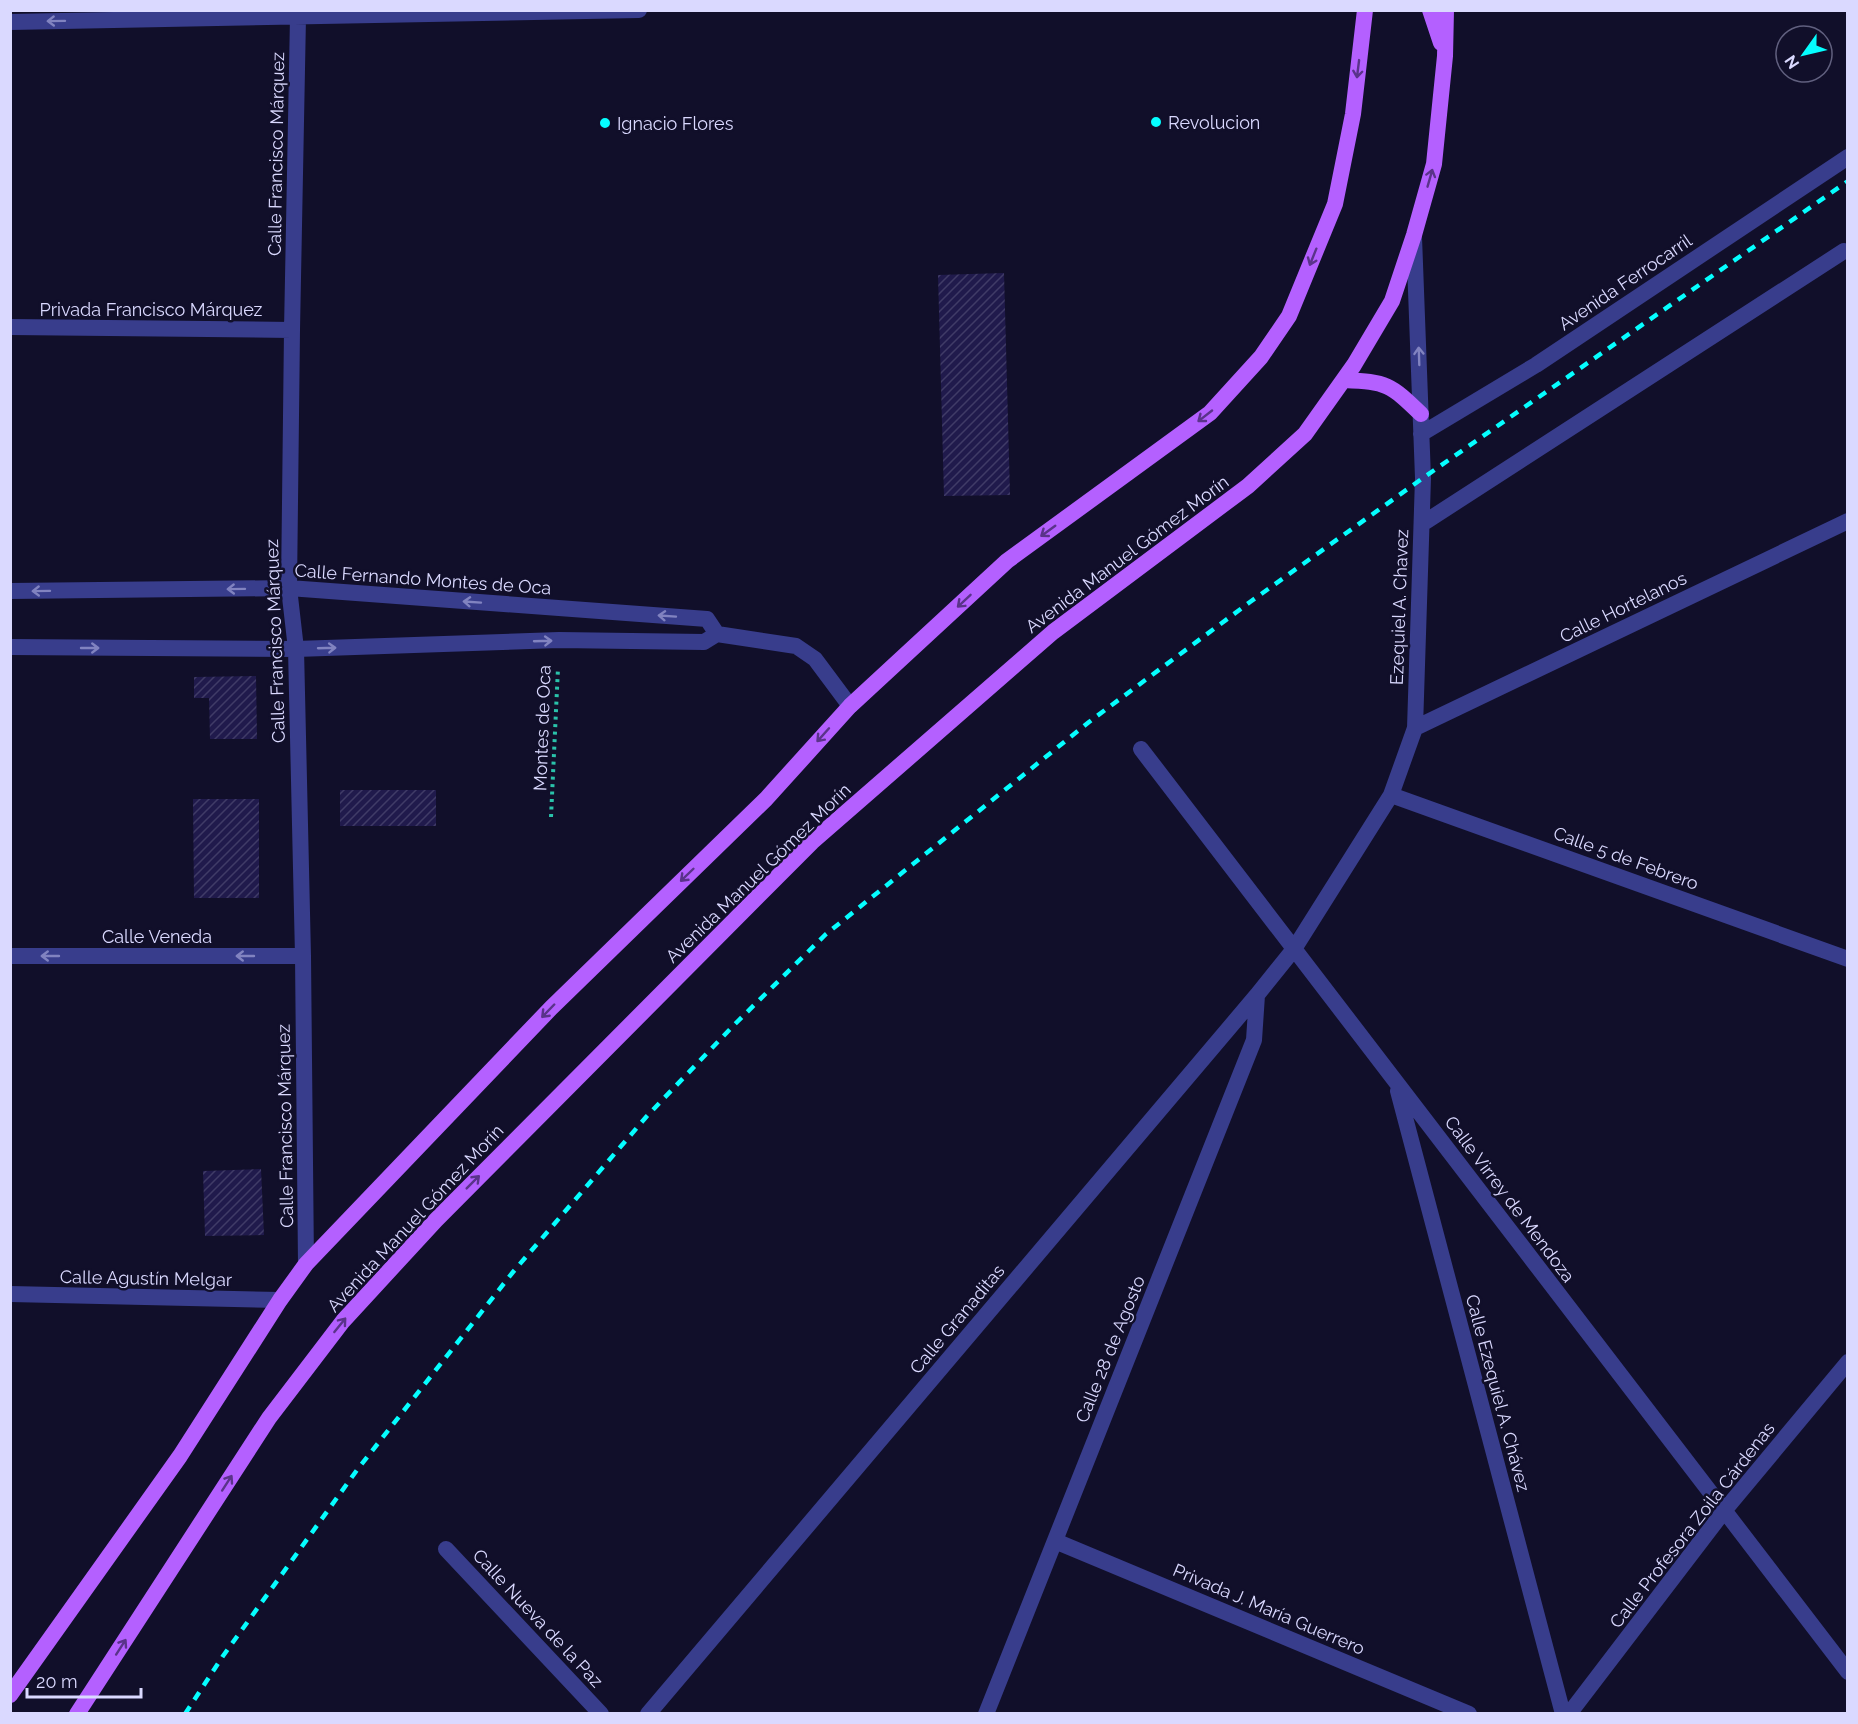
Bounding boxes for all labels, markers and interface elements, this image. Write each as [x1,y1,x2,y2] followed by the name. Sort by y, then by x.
[46,15,66,27] one-way arrow
[1774,24,1834,84] north arrow
[264,52,288,256] street label: Calle Francisco Márquez
[1781,52,1803,72] text: N
[1353,58,1364,78] one-way arrow
[1168,112,1260,133] place label: Revolucion
[617,113,734,134] place label: Ignacio Flores
[1149,115,1163,129] marker: Revolucion
[598,116,612,130] marker: Ignacio Flores
[1425,169,1436,188] one-way arrow
[1554,230,1696,334] street label: Avenida Ferrocarril
[1307,247,1318,266] one-way arrow
[40,299,263,320] street label: Privada Francisco Márquez
[1413,346,1424,366] one-way arrow
[1197,410,1213,423] one-way arrow
[1021,471,1233,637] street label: Avenida Manuel Gómez Morín
[1040,525,1056,538] one-way arrow
[1386,529,1412,685] street label: Ezequiel A. Chavez
[261,539,289,743] street label: Calle Francisco Márquez
[294,560,552,598] street label: Calle Fernando Montes de Oca
[1556,567,1690,647] street label: Calle Hortelanos
[226,583,246,595] one-way arrow
[31,585,51,597] one-way arrow
[957,594,972,608] one-way arrow
[463,596,483,607] one-way arrow
[657,610,677,621] one-way arrow
[532,635,552,646] one-way arrow
[79,642,99,654] one-way arrow
[316,642,336,654] one-way arrow
[529,665,555,791] street label: Montes de Oca
[816,728,830,743] one-way arrow
[661,779,855,967] street label: Avenida Manuel Gómez Morín
[1551,822,1702,894] street label: Calle 5 de Febrero
[680,868,695,883] one-way arrow
[102,926,212,947] street label: Calle Veneda
[40,950,60,962] one-way arrow
[235,950,255,962] one-way arrow
[541,1004,555,1019] one-way arrow
[273,1024,297,1228] street label: Calle Francisco Márquez
[1441,1112,1579,1286] street label: Calle Virrey de Mendoza
[323,1120,507,1316] street label: Avenida Manuel Gómez Morín
[466,1175,481,1190] one-way arrow
[905,1260,1009,1378] street label: Calle Granaditas
[60,1266,233,1290] street label: Calle Agustín Melgar
[1071,1272,1149,1426] street label: Calle 28 de Agosto
[1462,1292,1534,1494] street label: Calle Ezequiel A. Chávez
[334,1317,347,1333] one-way arrow
[1605,1418,1779,1632] street label: Calle Profesora Zoila Cárdenas
[221,1475,233,1492] one-way arrow
[469,1545,608,1692] street label: Calle Nueva de la Paz
[1170,1559,1368,1659] street label: Privada J. María Guerrero
[115,1639,127,1656] one-way arrow
[27,1661,141,1699] scale bar
[36,1671,78,1692] text: 20 m

